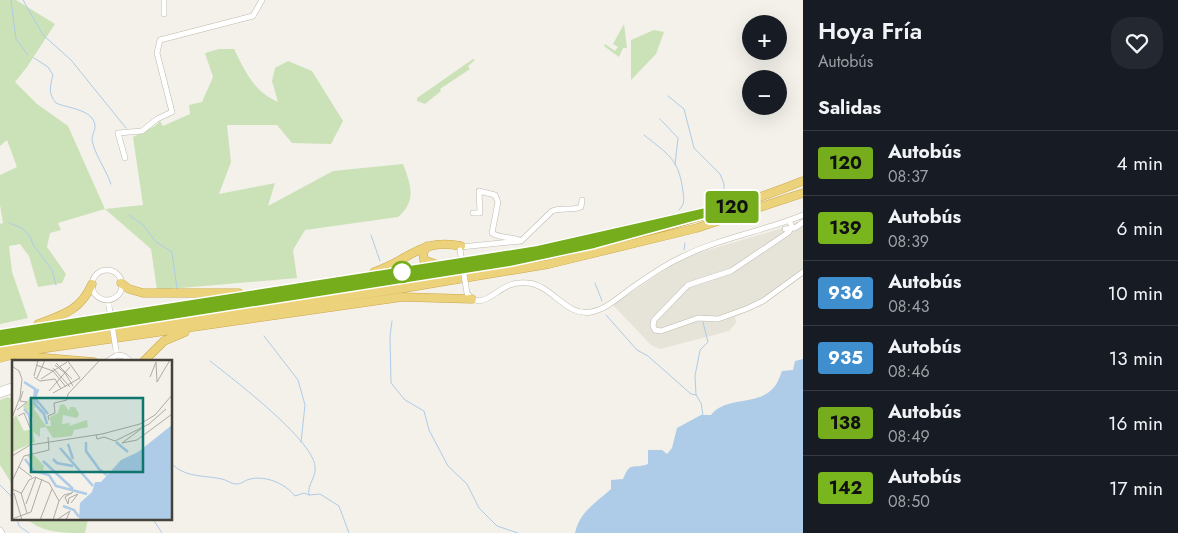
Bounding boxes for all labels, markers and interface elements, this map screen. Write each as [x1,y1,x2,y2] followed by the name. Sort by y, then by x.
[818,13,922,48] text: Hoya Fría
[742,15,787,115] map controls
[742,15,787,60] button: +
[1111,17,1163,69] button: heart
[818,50,873,73] text: Autobús
[742,70,787,115] button: −
[818,94,881,121] text: Salidas
[888,138,961,165] text: Autobús
[829,150,862,176] text: 120
[1116,150,1163,177] text: 4 min
[888,165,928,188] text: 08:37
[703,191,761,223] line badge: 120
[716,194,748,220] text: 120
[888,203,961,230] text: Autobús
[829,215,862,241] text: 139
[1117,215,1163,242] text: 6 min
[888,230,929,253] text: 08:39
[391,261,413,283] unlabelled marker
[888,268,961,295] text: Autobús
[828,280,863,306] text: 936
[1108,280,1163,307] text: 10 min
[888,295,929,318] text: 08:43
[888,333,961,360] text: Autobús
[828,345,863,371] text: 935
[1109,345,1163,372] text: 13 min
[12,360,172,520] inset map
[888,360,930,383] text: 08:46
[888,398,961,425] text: Autobús
[830,410,861,436] text: 138
[1108,410,1163,437] text: 16 min
[888,425,930,448] text: 08:49
[888,463,961,490] text: Autobús
[829,475,862,501] text: 142
[1109,475,1163,502] text: 17 min
[888,490,930,513] text: 08:50

